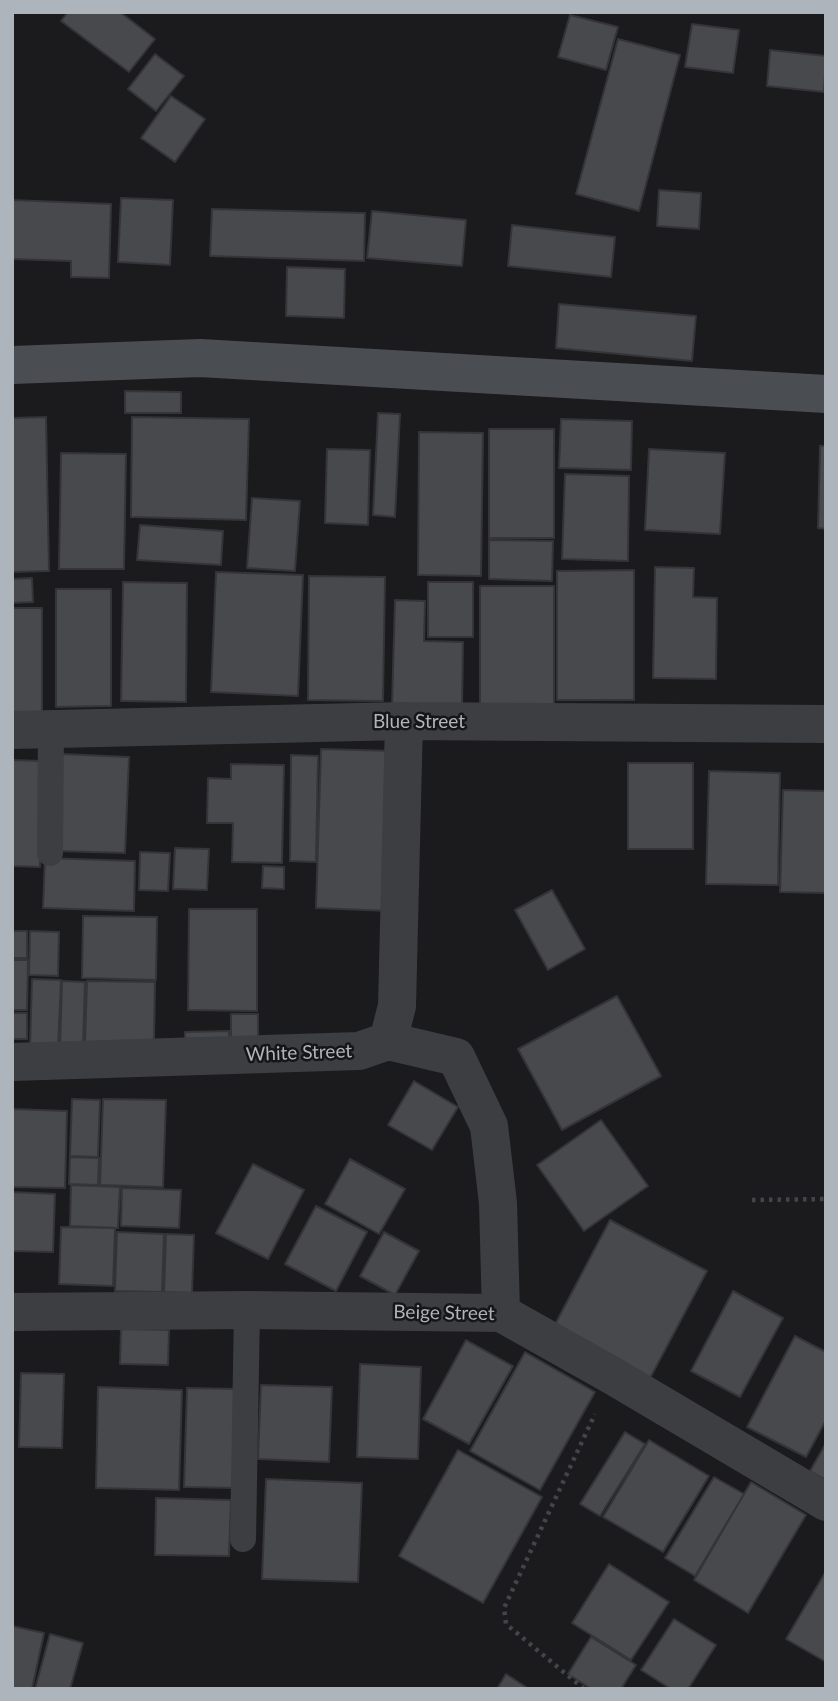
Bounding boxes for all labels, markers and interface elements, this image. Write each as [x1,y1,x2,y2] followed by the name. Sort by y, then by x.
[373,711,465,733] street label: Blue Street
[245,1040,353,1066] street label: White Street
[393,1301,495,1325] street label: Beige Street

